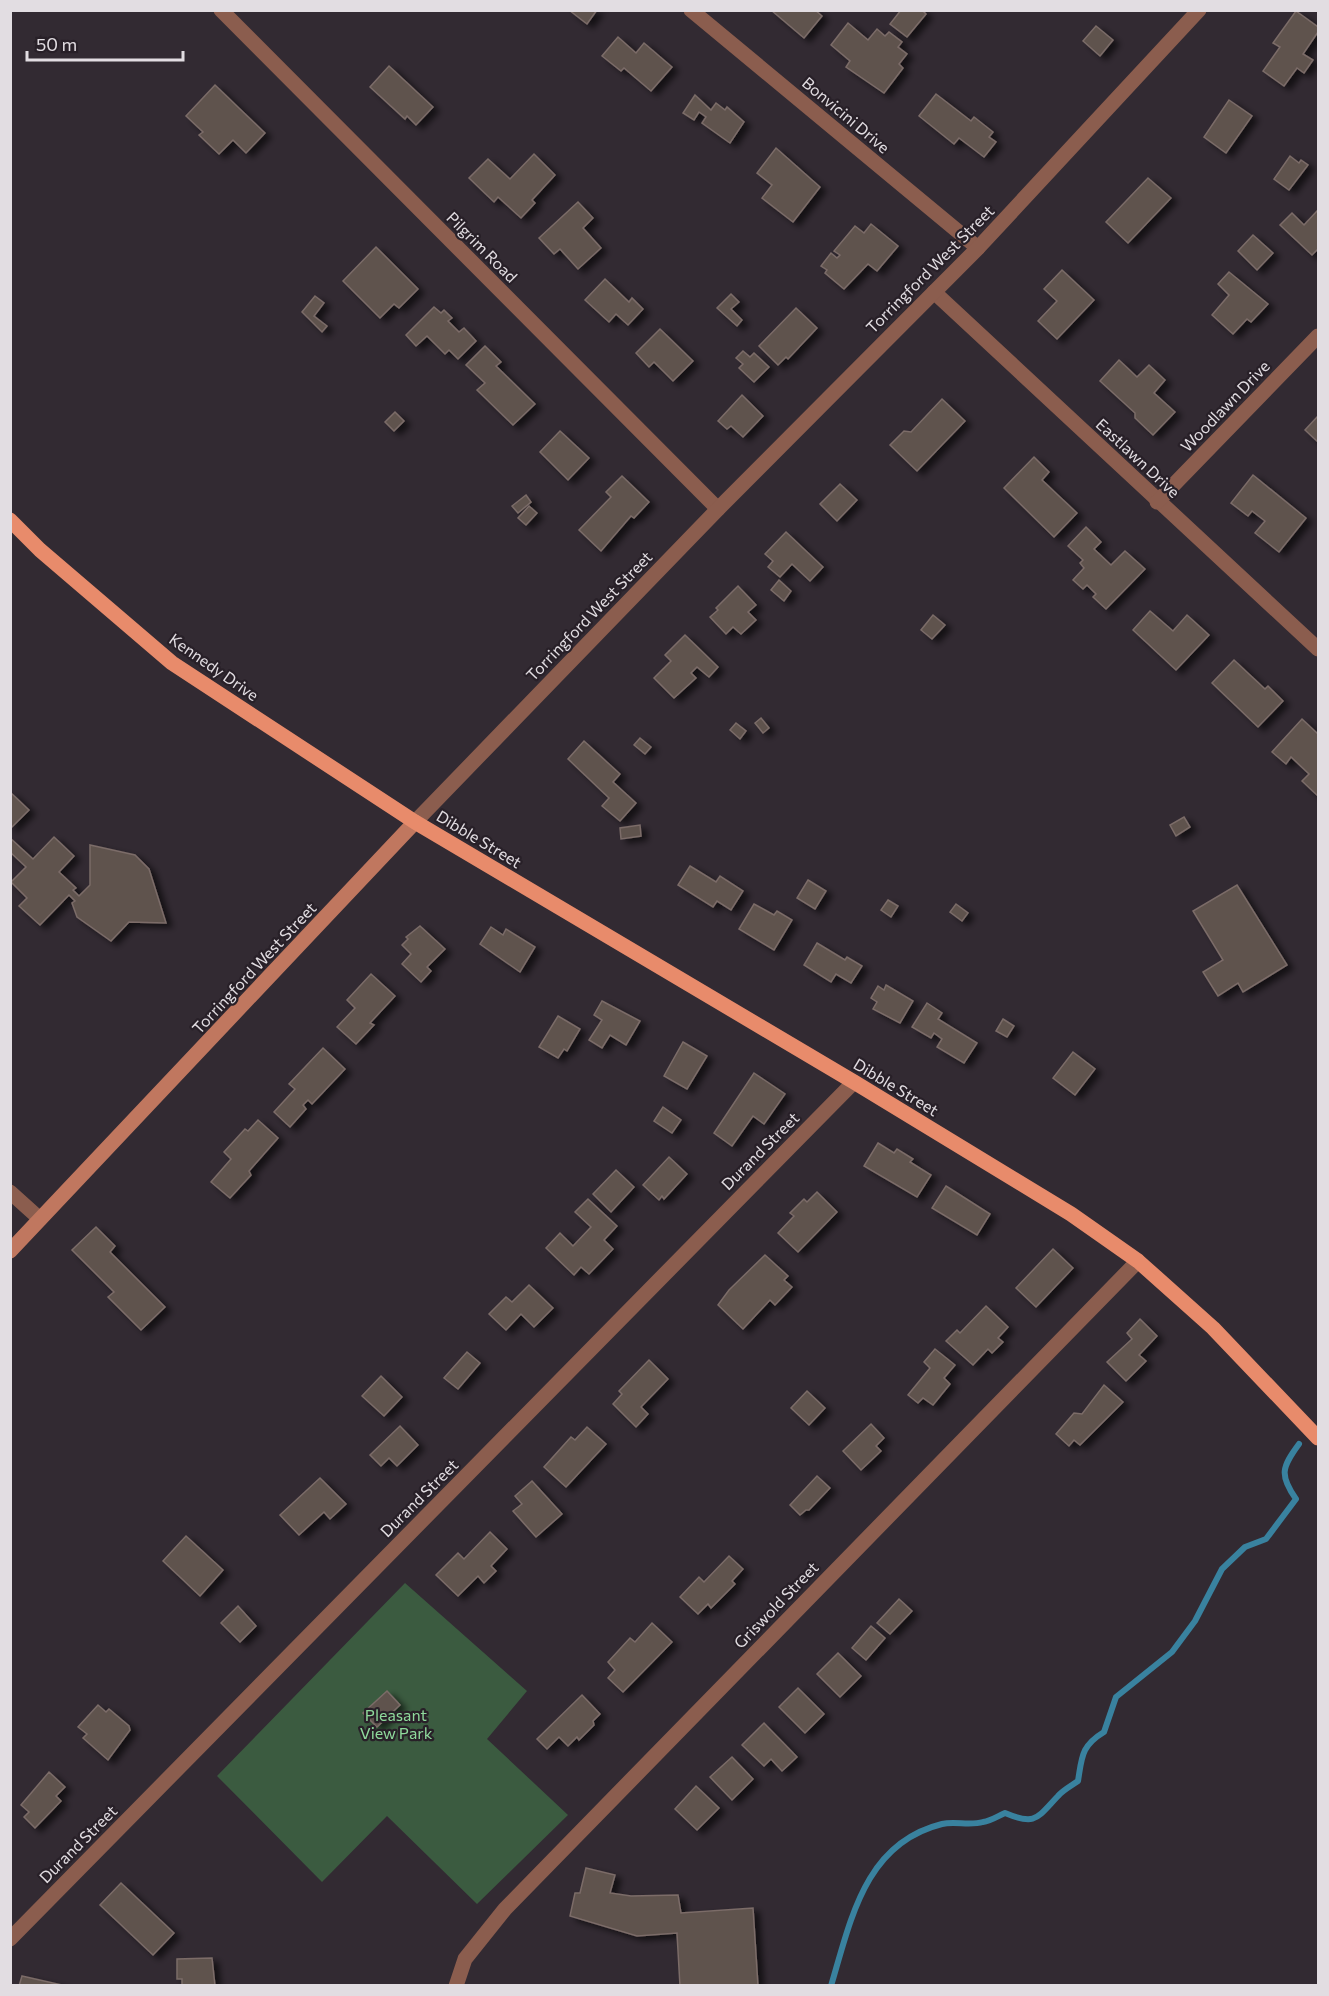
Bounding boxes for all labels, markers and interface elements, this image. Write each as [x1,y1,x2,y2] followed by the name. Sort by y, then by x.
[27,24,183,62] scale bar
[36,33,77,55] text: 50 m
[799,73,894,157] street label: Bonvicini Drive
[862,200,998,337] street label: Torringford West Street
[443,207,522,286] street label: Pilgrim Road
[1176,356,1273,455] street label: Woodlawn Drive
[1093,414,1184,501] street label: Eastlawn Drive
[522,547,656,684] street label: Torringford West Street
[166,629,263,704] street label: Kennedy Drive
[433,806,526,872] street label: Dibble Street
[188,898,320,1037] street label: Torringford West Street
[850,1054,943,1120] street label: Dibble Street
[717,1108,803,1193] street label: Durand Street
[376,1455,462,1540] street label: Durand Street
[730,1557,822,1652] street label: Griswold Street
[360,1705,433,1742] park label: Pleasant View Park
[35,1801,121,1886] street label: Durand Street

